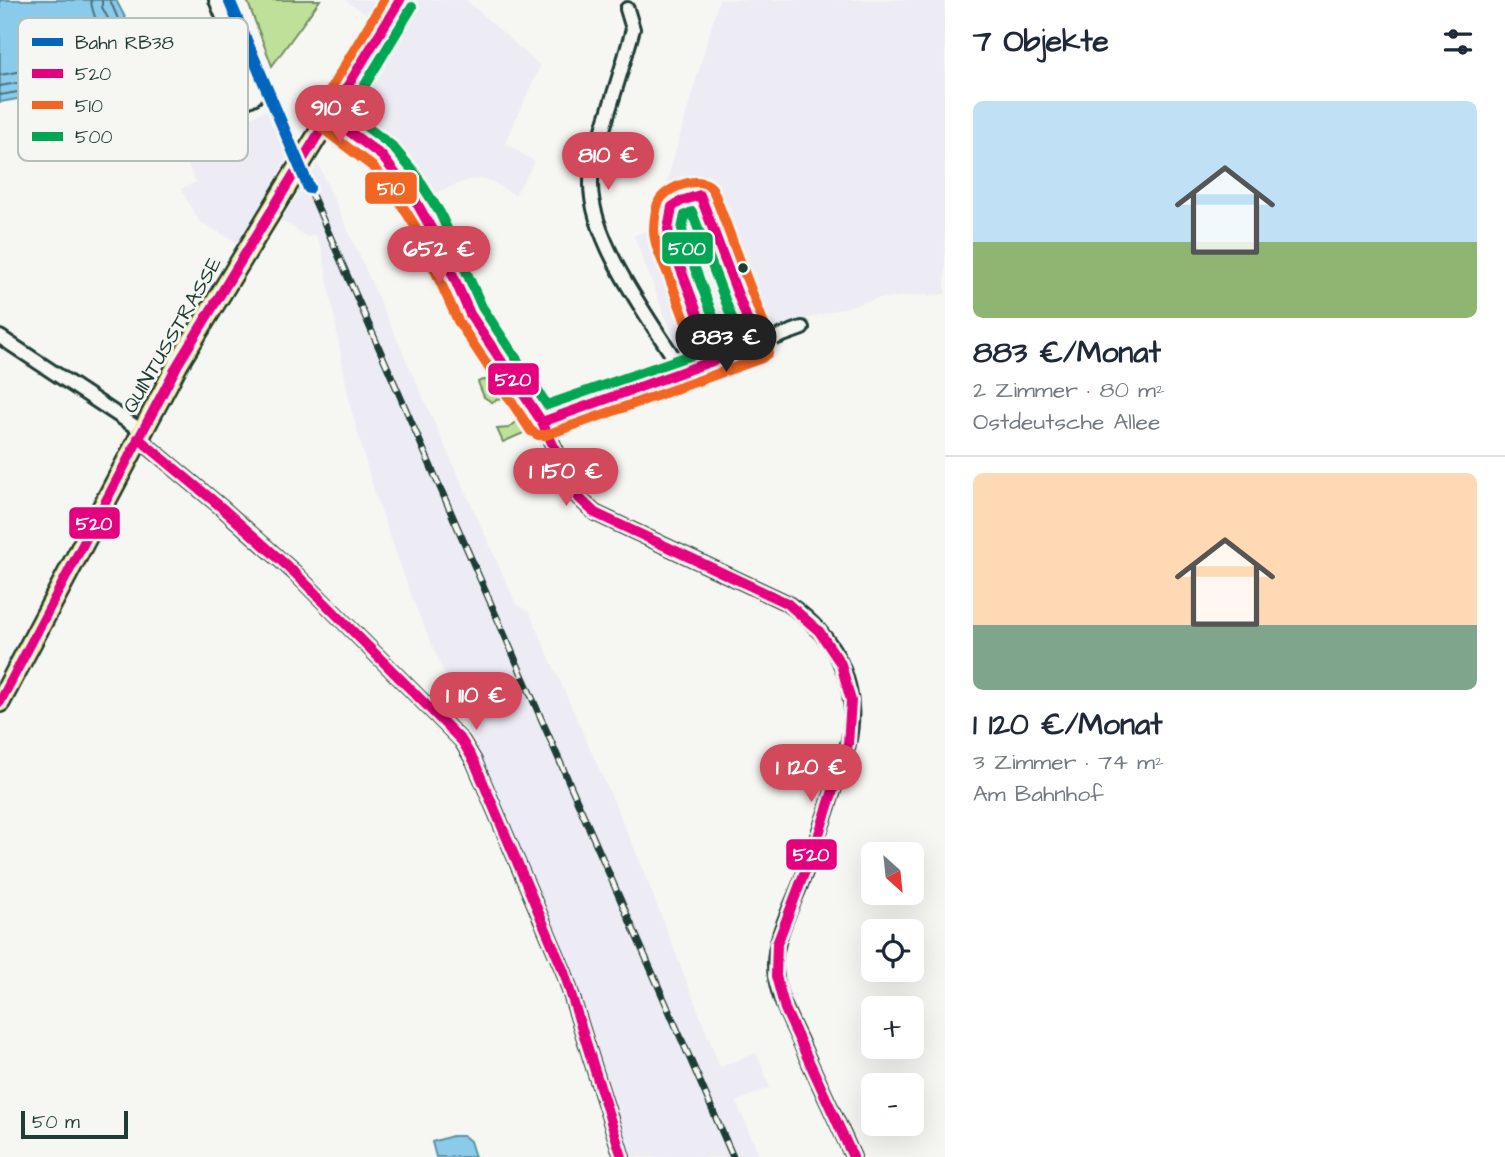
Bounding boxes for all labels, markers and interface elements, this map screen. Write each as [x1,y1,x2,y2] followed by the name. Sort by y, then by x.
[18,18,248,161] legend
[973,21,1109,63] text: 7 Objekte
[1439,23,1477,61] icon: filters
[75,30,174,57] text: Bahn RB38
[75,61,111,88] text: 520
[291,86,389,145] pin: 910 €
[311,92,369,124] text: 910 €
[75,93,103,120] text: 510
[75,124,112,151] text: 500
[559,132,657,192] pin: 810 €
[578,139,638,171] text: 810 €
[1162,147,1288,273] icon: home
[364,171,418,205] line badge: 510
[377,176,405,203] text: 510
[390,226,488,286] pin: 652 €
[661,231,714,265] line badge: 500
[403,233,475,265] text: 652 €
[668,236,706,263] text: 500
[115,251,229,418] street label: QUINTUSSTRASSE
[736,261,750,275] unlabelled marker
[677,314,775,374] pin: 883 €
[691,321,761,353] text: 883 €
[973,332,1161,374] text: 883 €/Monat
[487,362,540,396] line badge: 520
[495,367,531,394] text: 520
[973,374,1165,406] text: 2 Zimmer · 80 m²
[973,406,1160,438] text: Ostdeutsche Allee
[501,448,631,508] pin: 1 150 €
[529,455,603,487] text: 1 150 €
[68,506,121,540] line badge: 520
[76,511,112,538] text: 520
[1162,519,1288,645] icon: home
[411,672,541,732] pin: 1 110 €
[446,679,506,711] text: 1 110 €
[973,704,1162,746] text: 1 120 €/Monat
[746,744,876,804] pin: 1 120 €
[973,746,1164,778] text: 3 Zimmer · 74 m²
[776,751,846,783] text: 1 120 €
[973,778,1104,810] text: Am Bahnhof
[785,838,838,871] line badge: 520
[793,842,829,869] text: 520
[861,842,924,905] north arrow
[861,842,924,1136] map controls
[861,919,924,982] button: locate
[861,996,924,1059] button: +
[861,1073,924,1136] button: −
[21,1108,128,1140] scale bar
[32,1109,80,1136] text: 50 m

